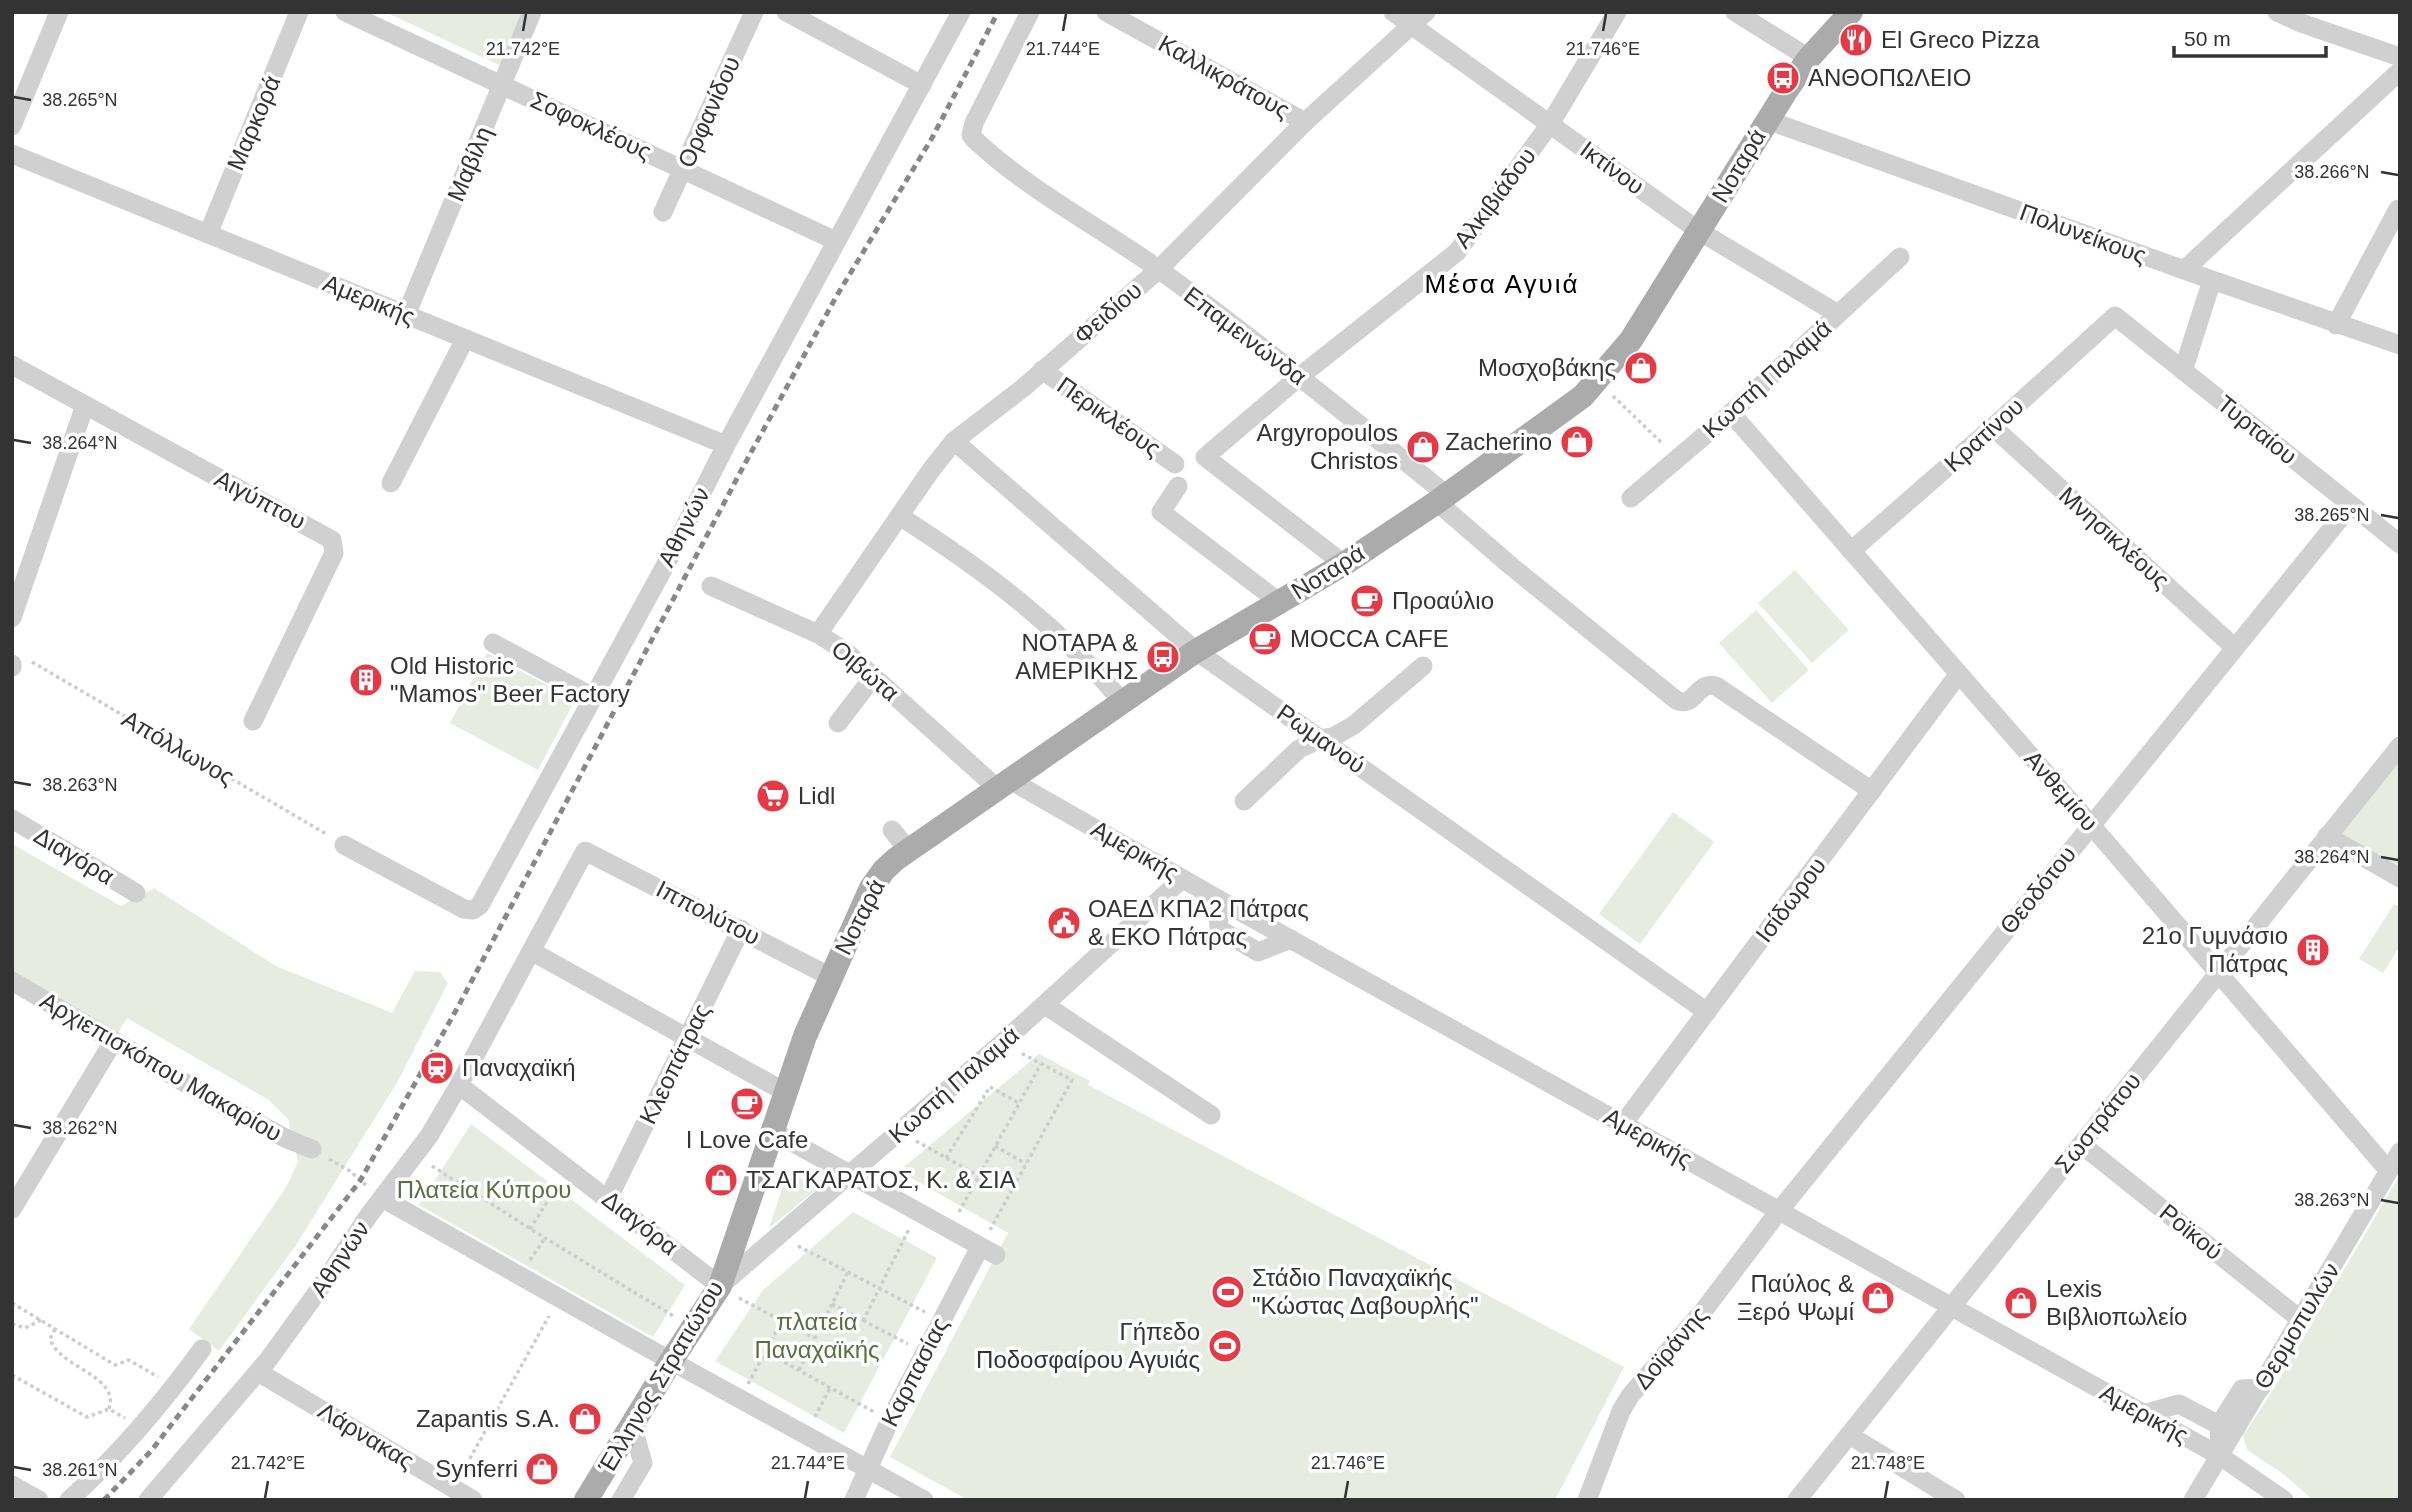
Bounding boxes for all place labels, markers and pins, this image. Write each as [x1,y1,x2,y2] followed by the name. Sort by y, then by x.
[1837,21,1875,59] restaurant icon: El Greco Pizza
[1881,26,2040,53] place label: El Greco Pizza
[1764,59,1802,97] bus stop icon: ΑΝΘΟΠΩΛΕΙΟ
[1808,64,1971,91] place label: ΑΝΘΟΠΩΛΕΙΟ
[1622,349,1660,387] shop icon: Μοσχοβάκης
[1478,354,1616,381] place label: Μοσχοβάκης
[1257,419,1398,474] place label: Argyropoulos Christos
[1558,423,1596,461] shop icon: Zacherino
[1404,428,1442,466] shop icon: Argyropoulos Christos
[1445,428,1552,455] place label: Zacherino
[1348,582,1386,620] cafe icon: Προαύλιο
[1392,587,1494,614] place label: Προαύλιο
[1246,620,1284,658] cafe icon: MOCCA CAFE
[1290,625,1449,652] place label: MOCCA CAFE
[1015,629,1138,684] place label: ΝΟΤΑΡΑ & ΑΜΕΡΙΚΗΣ
[1144,638,1182,676] bus stop icon: ΝΟΤΑΡΑ & ΑΜΕΡΙΚΗΣ
[390,652,630,707] place label: Old Historic "Mamos" Beer Factory
[347,661,385,699] building icon: Old Historic "Mamos" Beer Factory
[754,777,792,815] supermarket icon: Lidl
[798,782,835,809] place label: Lidl
[1088,895,1309,950] place label: ΟΑΕΔ ΚΠΑ2 Πάτρας & ΕΚΟ Πάτρας
[1045,904,1083,942] public building icon: ΟΑΕΔ ΚΠΑ2 Πάτρας & ΕΚΟ Πάτρας
[2142,922,2288,977] place label: 21ο Γυμνάσιο Πάτρας
[2294,931,2332,969] building icon: 21ο Γυμνάσιο Πάτρας
[418,1049,456,1087] station icon: Παναχαϊκή
[462,1054,576,1081] place label: Παναχαϊκή
[728,1085,766,1123] cafe icon: I Love Cafe
[686,1126,808,1153] place label: I Love Cafe
[702,1161,740,1199] shop icon: ΤΣΑΓΚΑΡΑΤΟΣ, Κ. & ΣΙΑ
[746,1166,1016,1193] place label: ΤΣΑΓΚΑΡΑΤΟΣ, Κ. & ΣΙΑ
[1252,1264,1479,1319] place label: Στάδιο Παναχαϊκής "Κώστας Δαβουρλής"
[1737,1270,1855,1325] place label: Παύλος & Ξερό Ψωμί
[1209,1273,1247,1311] sports icon: Στάδιο Παναχαϊκής "Κώστας Δαβουρλής"
[2046,1275,2187,1330] place label: Lexis Βιβλιοπωλείο
[1859,1279,1897,1317] shop icon: Παύλος & Ξερό Ψωμί
[2002,1284,2040,1322] shop icon: Lexis Βιβλιοπωλείο
[976,1318,1200,1373] place label: Γήπεδο Ποδοσφαίρου Αγυιάς
[1206,1327,1244,1365] sports icon: Γήπεδο Ποδοσφαίρου Αγυιάς
[566,1400,604,1438] shop icon: Zapantis S.A.
[416,1405,560,1432] place label: Zapantis S.A.
[523,1450,561,1488] shop icon: Synferri
[435,1455,518,1482] place label: Synferri

